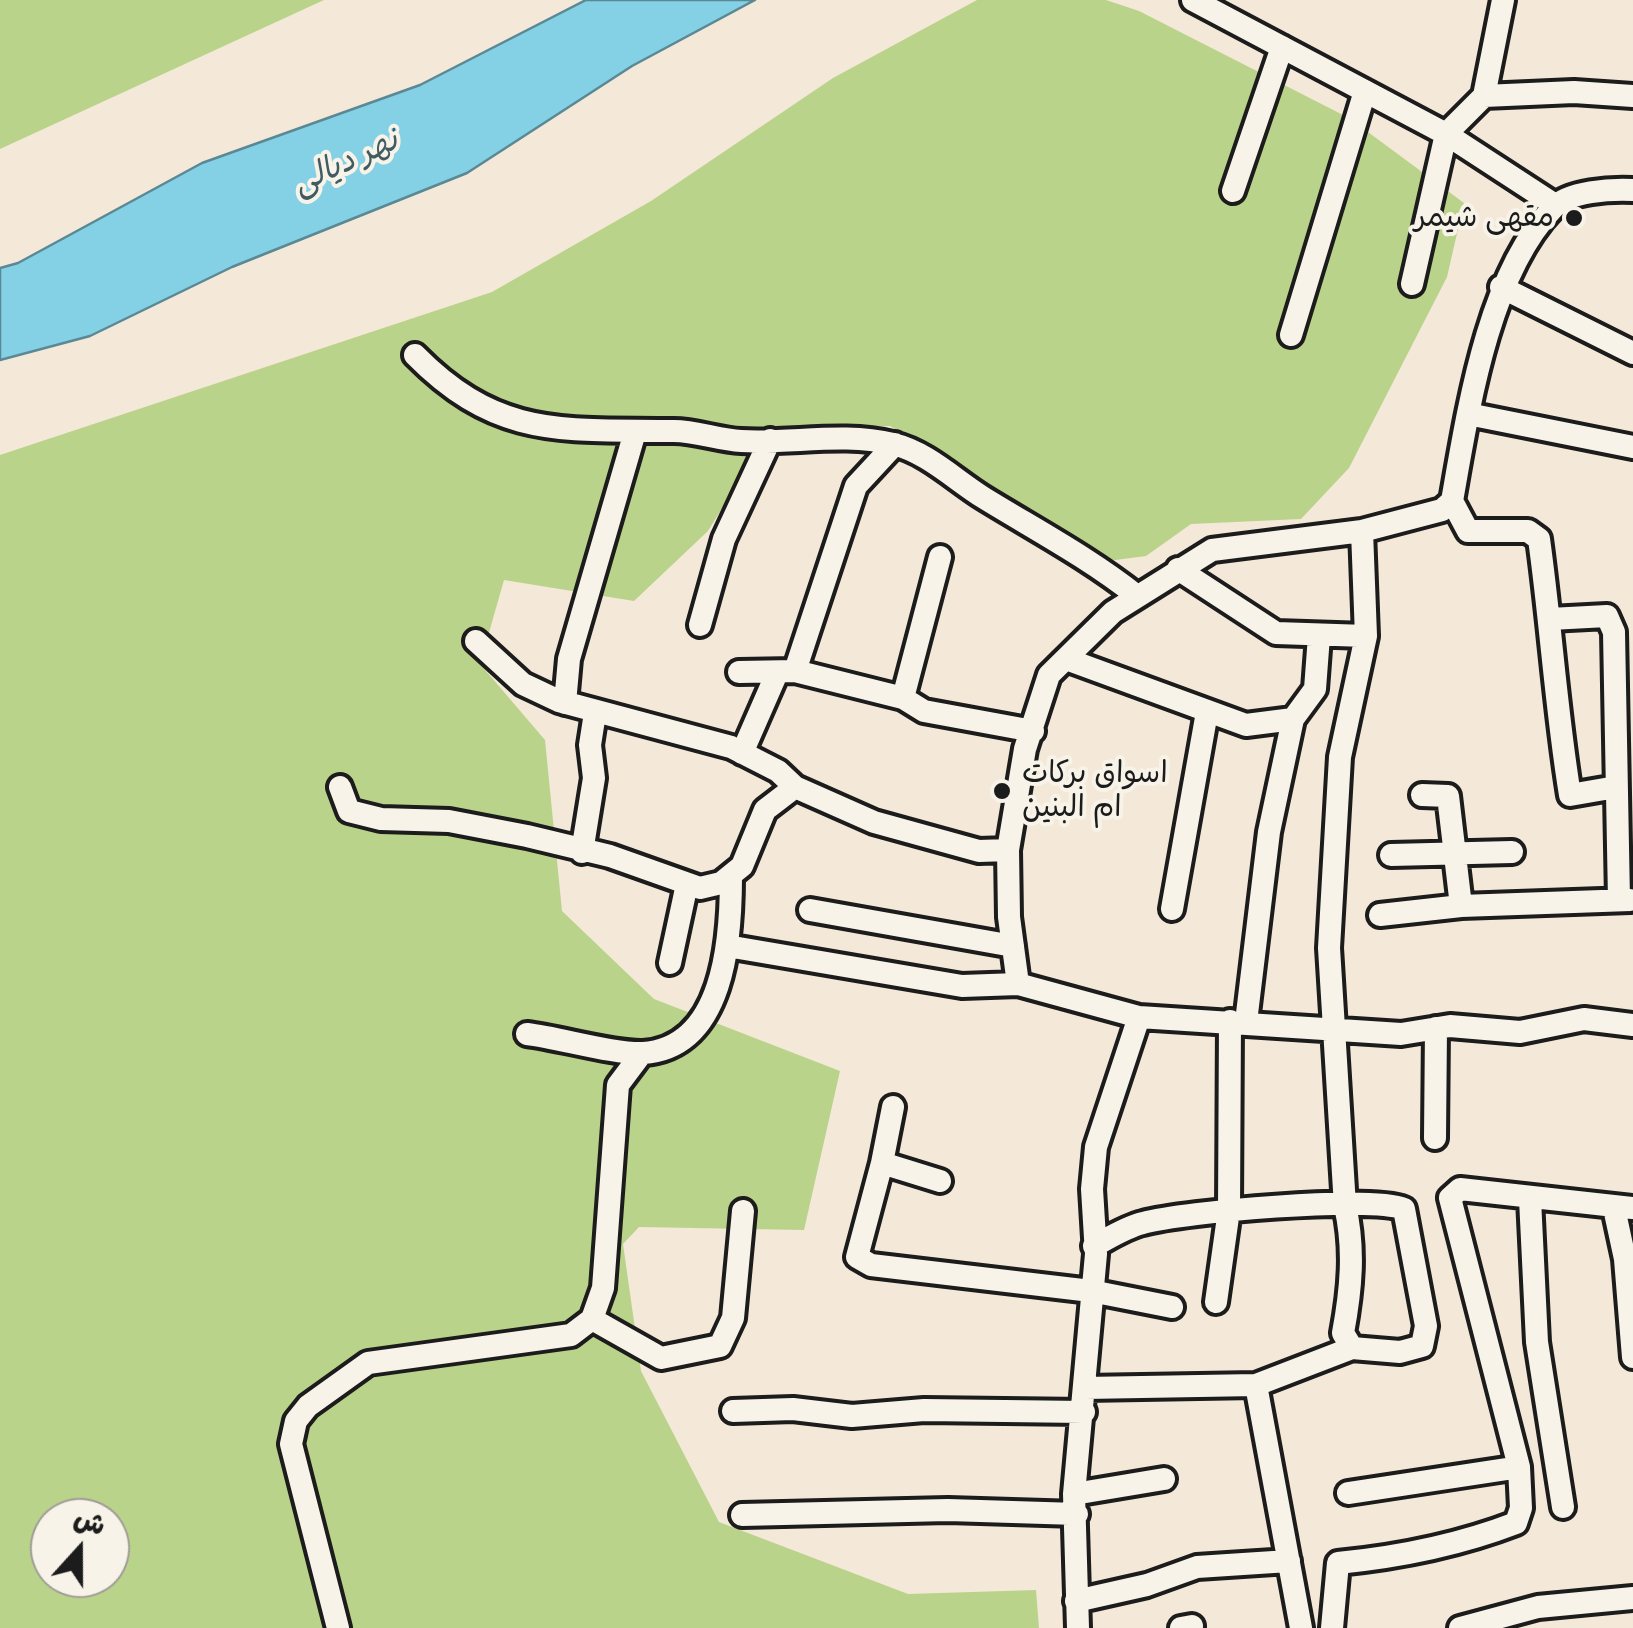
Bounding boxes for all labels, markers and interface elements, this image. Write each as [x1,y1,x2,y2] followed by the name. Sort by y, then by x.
[287,122,405,204] water label: نهر ديالى
[1414,200,1554,236] place label: مقهى شيمر
[1563,207,1585,229] marker: مقهى شيمر
[1022,756,1168,826] place label: اسواق بركات ام البنين
[991,780,1013,802] marker: اسواق بركات ام البنين
[67,1493,113,1550] text: ش
[30,1498,130,1598] north arrow

